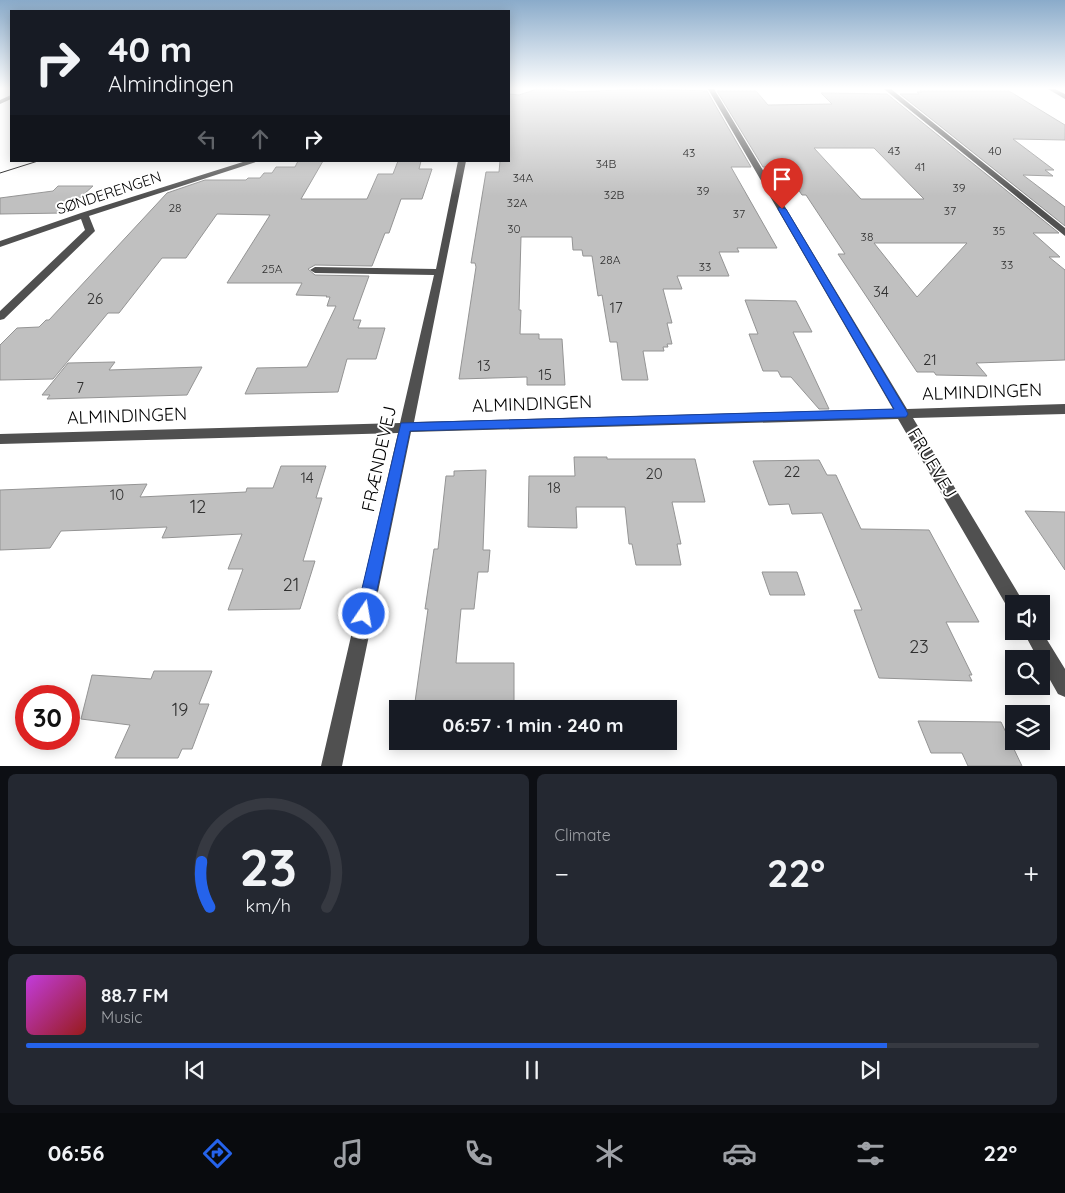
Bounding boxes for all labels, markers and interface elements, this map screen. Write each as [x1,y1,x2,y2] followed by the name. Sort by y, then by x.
[108,27,192,71] text: 40 m
[25,30,90,95] icon: right
[108,70,234,98] text: Almindingen
[193,125,221,153] icon: left
[246,125,274,153] icon: ahead
[299,125,327,153] icon: right
[888,143,900,158] house number: 43
[988,143,1002,158] house number: 40
[683,145,695,160] house number: 43
[596,156,616,171] house number: 34B
[761,158,803,209] pin
[915,159,925,174] house number: 41
[768,165,796,193] icon: arrive
[54,167,164,218] street label: SØNDERENGEN
[513,170,533,185] house number: 34A
[953,180,966,195] house number: 39
[697,183,710,198] house number: 39
[604,187,625,202] house number: 32B
[507,195,528,210] house number: 32A
[168,200,182,215] house number: 28
[944,203,956,218] house number: 37
[733,206,745,221] house number: 37
[507,221,521,236] house number: 30
[993,223,1005,238] house number: 35
[861,229,873,244] house number: 38
[600,252,621,267] house number: 28A
[1001,257,1013,272] house number: 33
[699,259,711,274] house number: 33
[262,261,283,276] house number: 25A
[873,282,889,301] house number: 34
[87,289,103,308] house number: 26
[609,298,623,317] house number: 17
[923,350,937,369] house number: 21
[477,356,491,375] house number: 13
[538,365,552,384] house number: 15
[76,378,84,397] house number: 7
[922,378,1042,405] street label: ALMINDINGEN
[472,390,592,417] street label: ALMINDINGEN
[67,402,187,429] street label: ALMINDINGEN
[356,404,401,514] street label: FRÆNDEVEJ
[903,424,962,502] street label: FRUEVEJ
[784,462,800,481] house number: 22
[645,464,663,483] house number: 20
[300,468,314,487] house number: 14
[547,478,561,497] house number: 18
[110,485,124,504] house number: 10
[190,495,206,518] house number: 12
[283,573,299,596] house number: 21
[337,587,389,639] position arrow
[1005,595,1050,750] map controls
[1005,595,1050,640] button: sound
[909,635,929,658] house number: 23
[1005,650,1050,695] button: search
[15,685,80,750] speed limit sign: 30
[172,698,188,721] house number: 19
[1005,705,1050,750] button: layers
[443,713,623,737] text: 06:57 · 1 min · 240 m
[555,825,611,845] text: Climate
[239,834,297,899] text: 23
[767,849,825,897] text: 22°
[555,856,569,891] text: −
[1023,856,1039,891] text: +
[246,894,291,916] text: km/h
[101,983,169,1007] text: 88.7 FM
[101,1007,143,1027] text: Music
[181,1056,209,1084] icon: previous
[518,1056,546,1084] icon: pause
[856,1056,884,1084] icon: next
[200,1136,235,1171] icon: directions
[331,1136,366,1171] icon: music
[461,1136,496,1171] icon: phone
[592,1136,627,1171] icon: climate
[722,1136,757,1171] icon: car
[853,1136,888,1171] icon: filters
[48,1139,104,1167] text: 06:56
[983,1139,1017,1167] text: 22°

